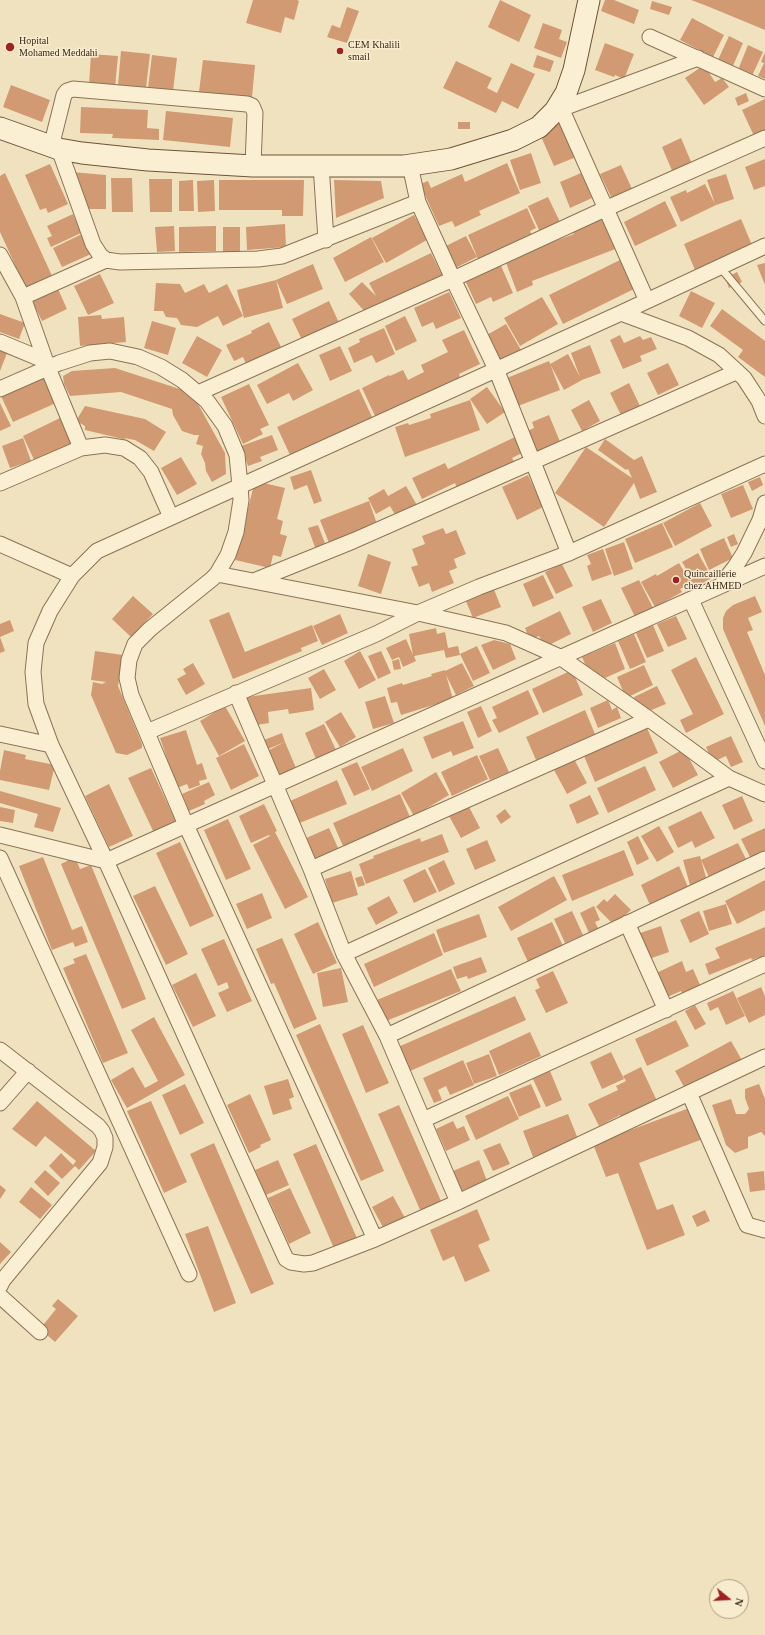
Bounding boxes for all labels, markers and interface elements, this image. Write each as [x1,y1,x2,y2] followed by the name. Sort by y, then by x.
[19,35,111,58] place label: Hopital Mohamed Meddahi
[348,39,404,62] place label: CEM Khalili smail
[4,41,16,53] marker: Hopital Mohamed Meddahi
[335,46,345,56] marker: CEM Khalili smail
[684,568,746,592] place label: Quincaillerie chez AHMED
[671,575,681,585] marker: Quincaillerie chez AHMED
[709,1579,749,1619] north arrow
[733,1597,746,1608] text: N

